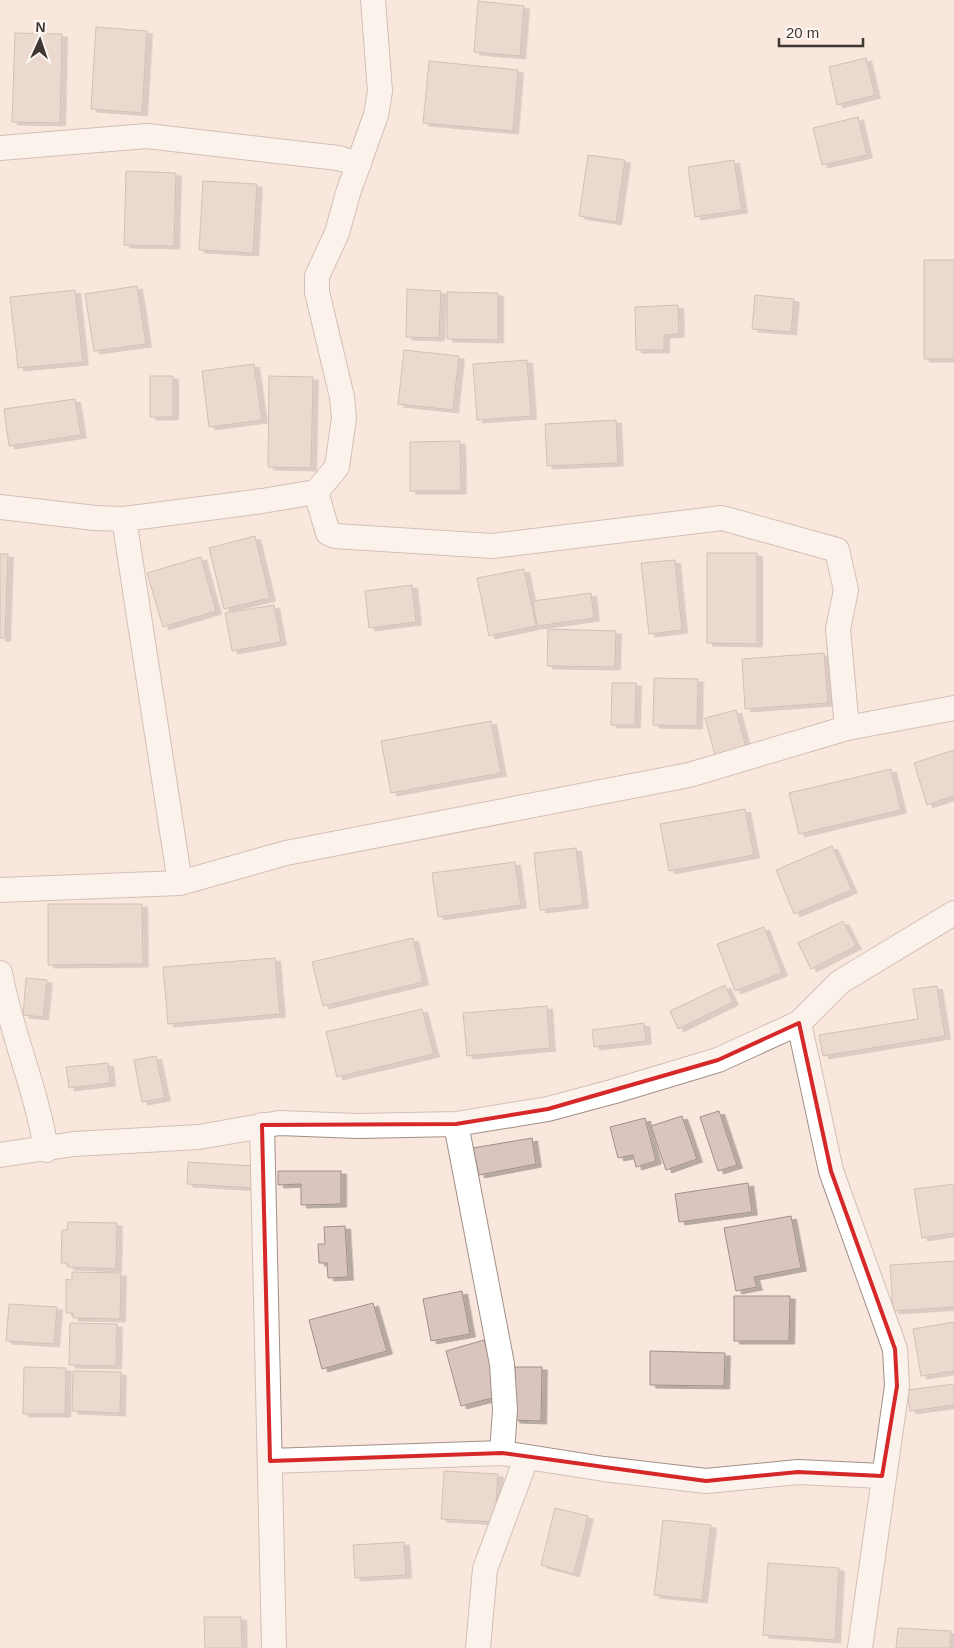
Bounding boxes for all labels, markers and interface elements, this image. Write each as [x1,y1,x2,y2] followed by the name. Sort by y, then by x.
[15,15,65,65] north arrow
[779,15,863,47] scale bar
[35,19,46,35] text: N
[786,24,819,41] text: 20 m

